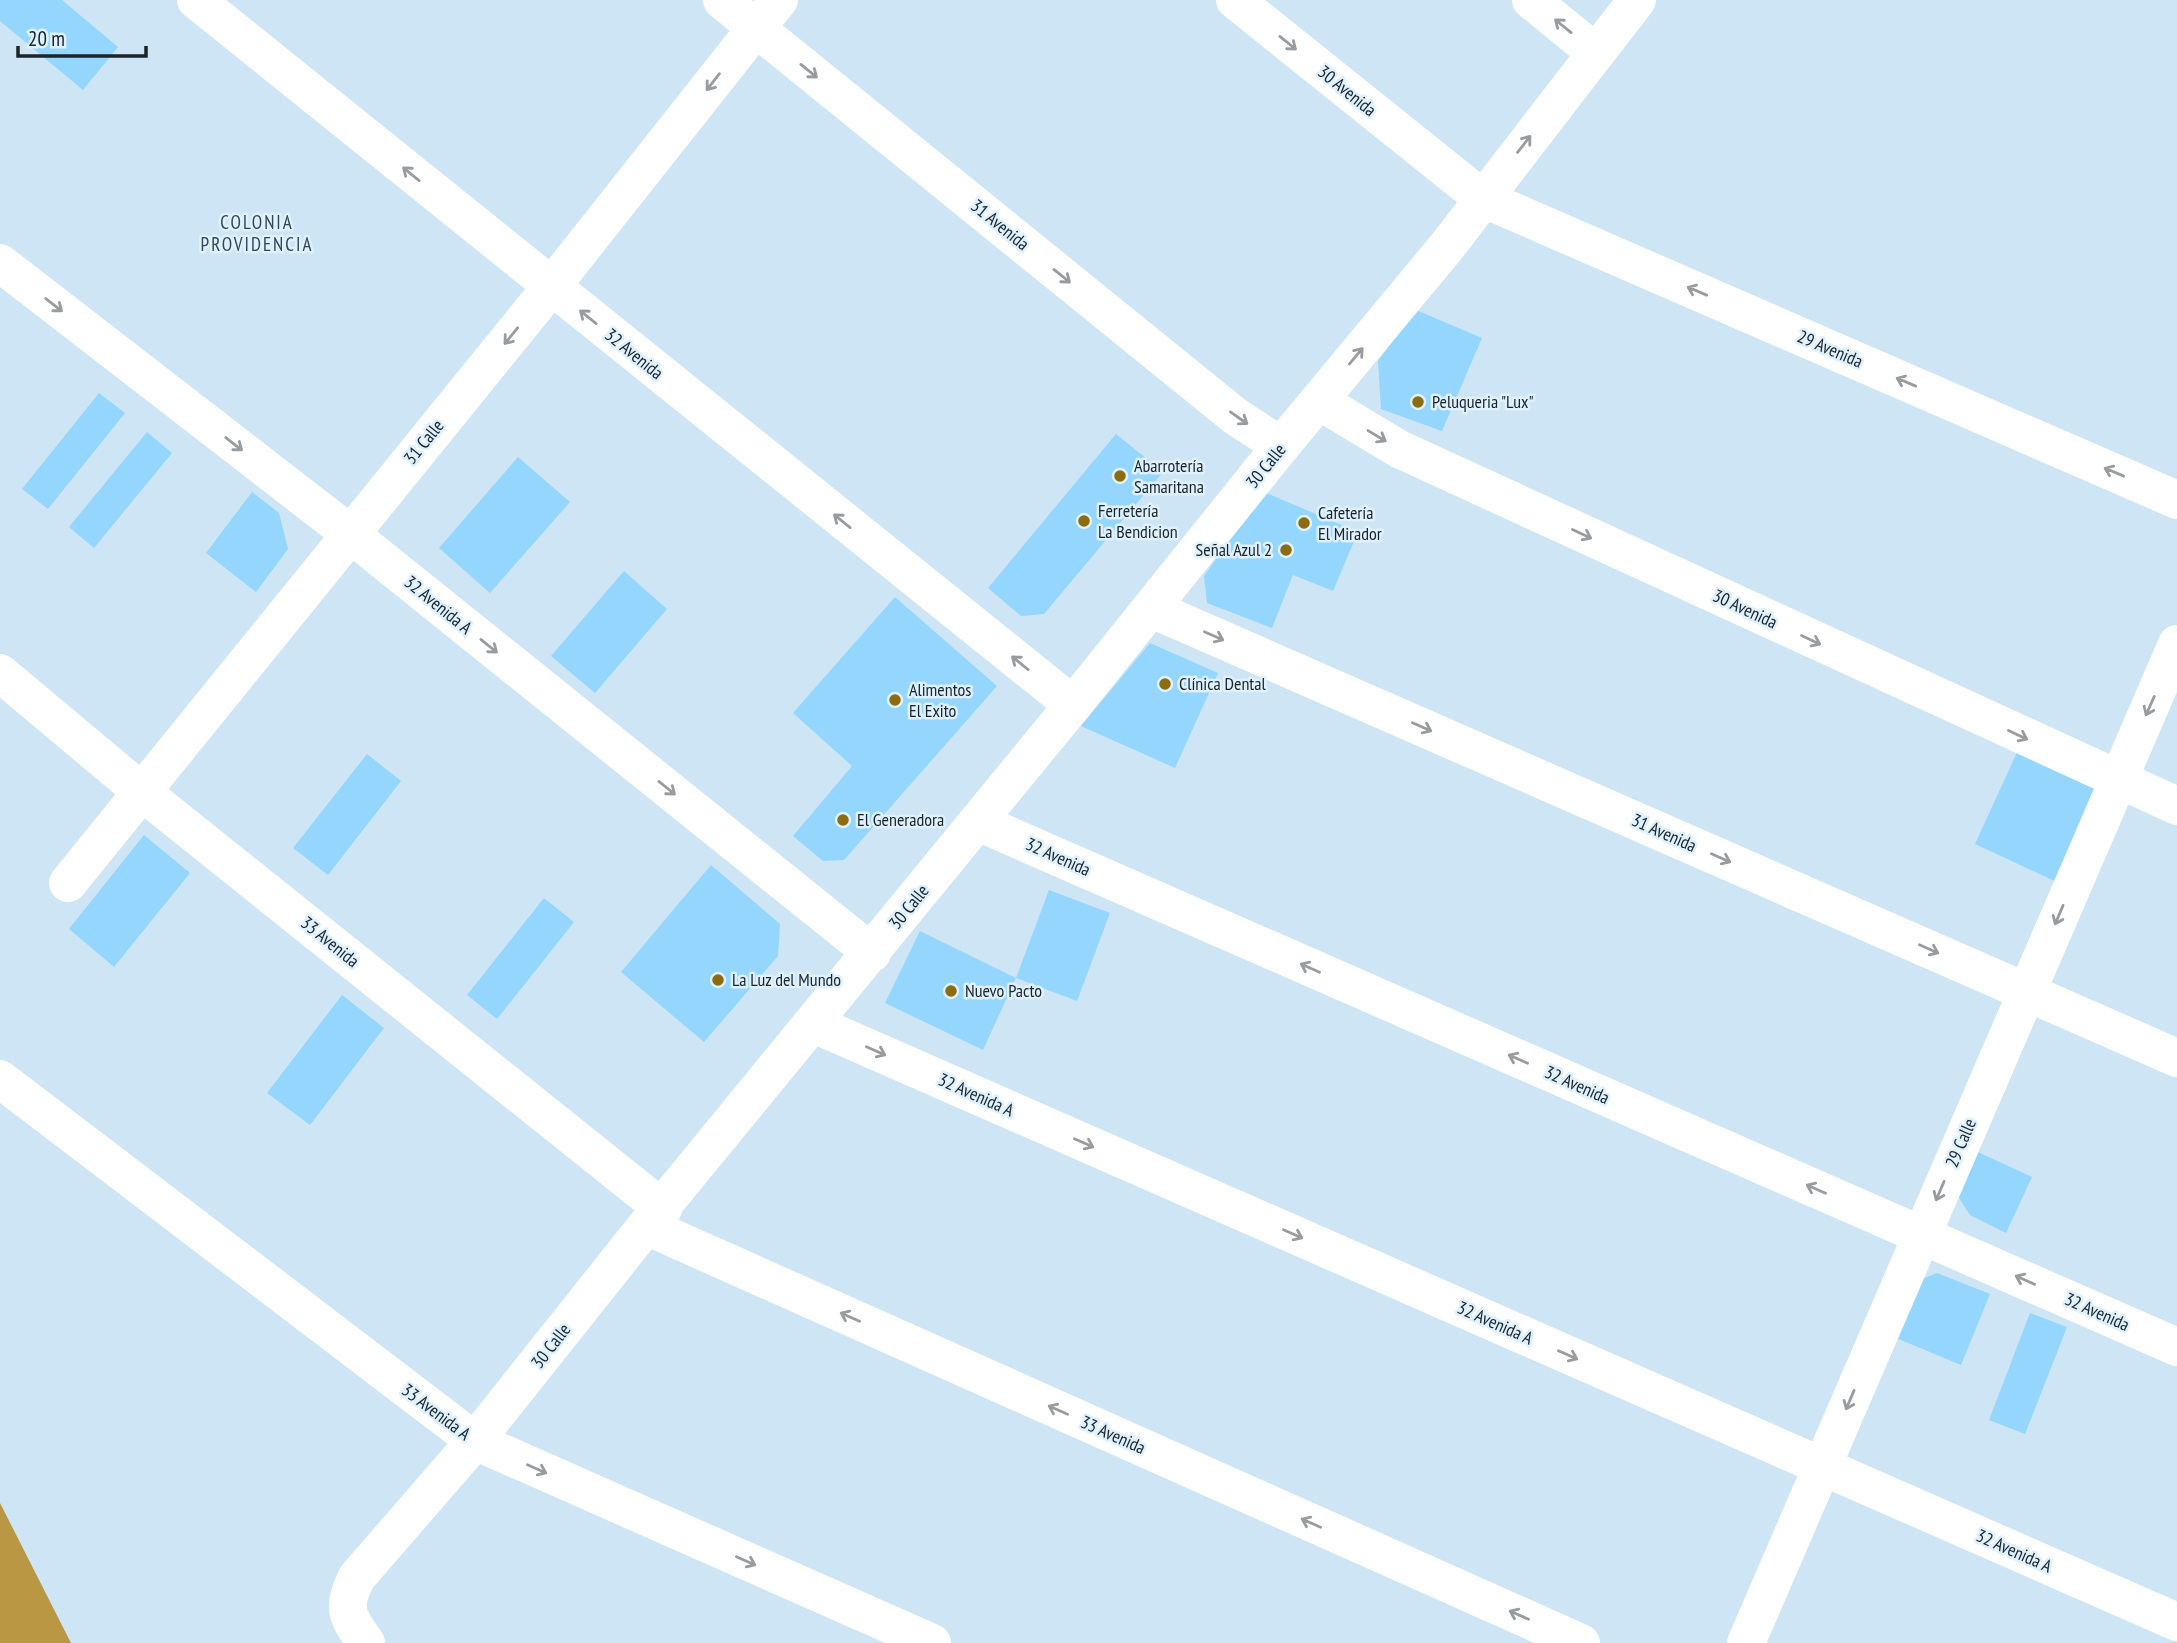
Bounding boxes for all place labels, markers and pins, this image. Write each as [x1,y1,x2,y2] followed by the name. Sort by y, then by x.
[1432,390,1534,413] place label: Peluqueria "Lux"
[1410,394,1426,410] marker: Peluqueria "Lux"
[1134,454,1204,498] place label: Abarrotería Samaritana
[1112,468,1128,484] marker: Abarrotería Samaritana
[1098,499,1178,543] place label: Ferretería La Bendicion
[1318,501,1382,545] place label: Cafetería El Mirador
[1076,513,1092,529] marker: Ferretería La Bendicion
[1296,515,1312,531] marker: Cafetería El Mirador
[1196,538,1272,561] place label: Señal Azul 2
[1278,542,1294,558] marker: Señal Azul 2
[1179,672,1267,695] place label: Clínica Dental
[1157,676,1173,692] marker: Clínica Dental
[909,678,971,722] place label: Alimentos El Exito
[887,692,903,708] marker: Alimentos El Exito
[857,808,944,831] place label: El Generadora
[835,812,851,828] marker: El Generadora
[732,968,841,991] place label: La Luz del Mundo
[710,972,726,988] marker: La Luz del Mundo
[965,979,1042,1002] place label: Nuevo Pacto
[943,983,959,999] marker: Nuevo Pacto

